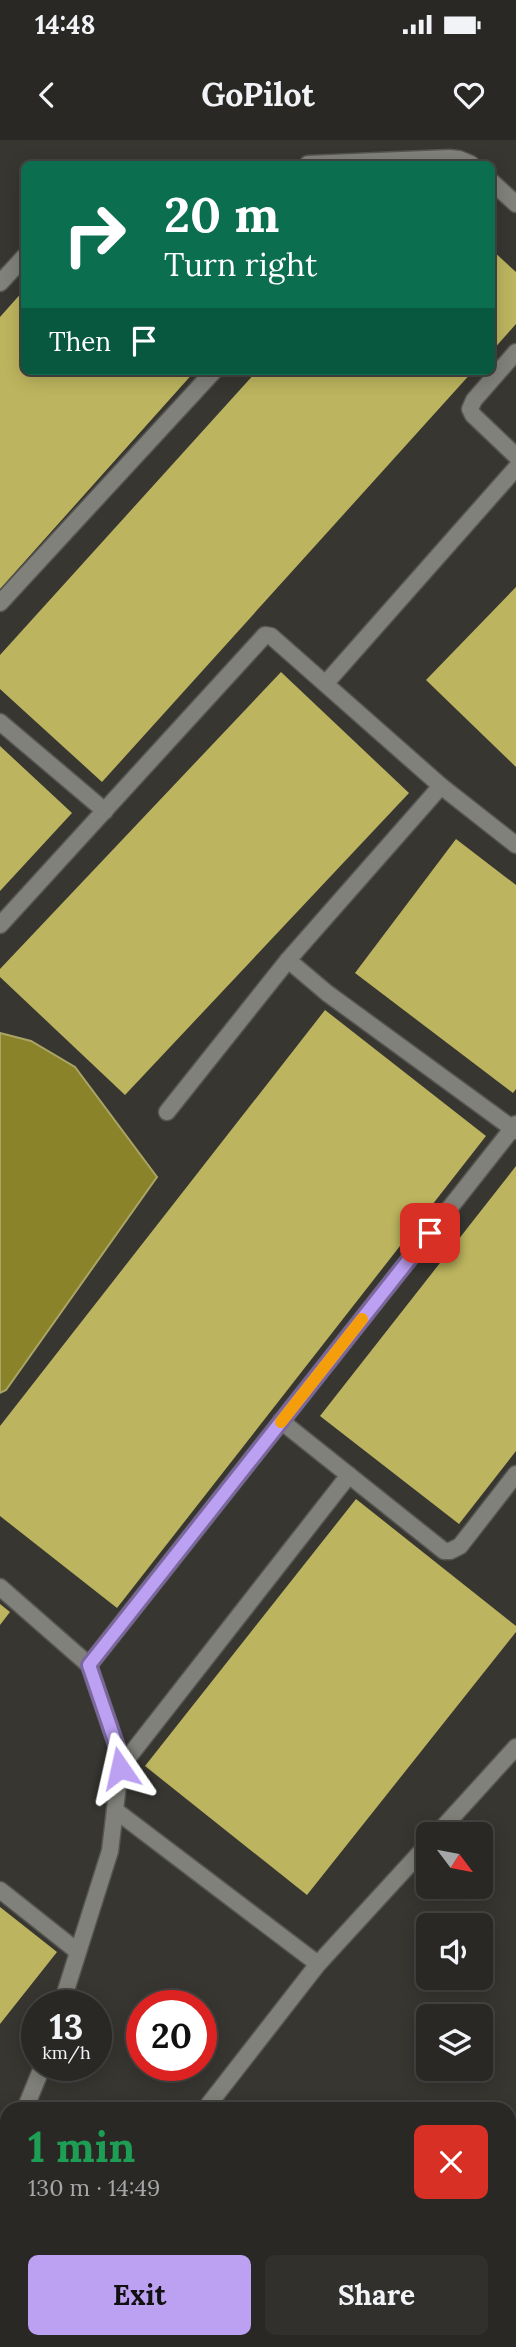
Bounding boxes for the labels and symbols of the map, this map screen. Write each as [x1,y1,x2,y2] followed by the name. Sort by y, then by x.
[400,1203,460,1263] pin
[83,1731,157,1805] position arrow
[416,1822,494,1899] north arrow
[126,1990,217,2081] speed limit sign: 20

